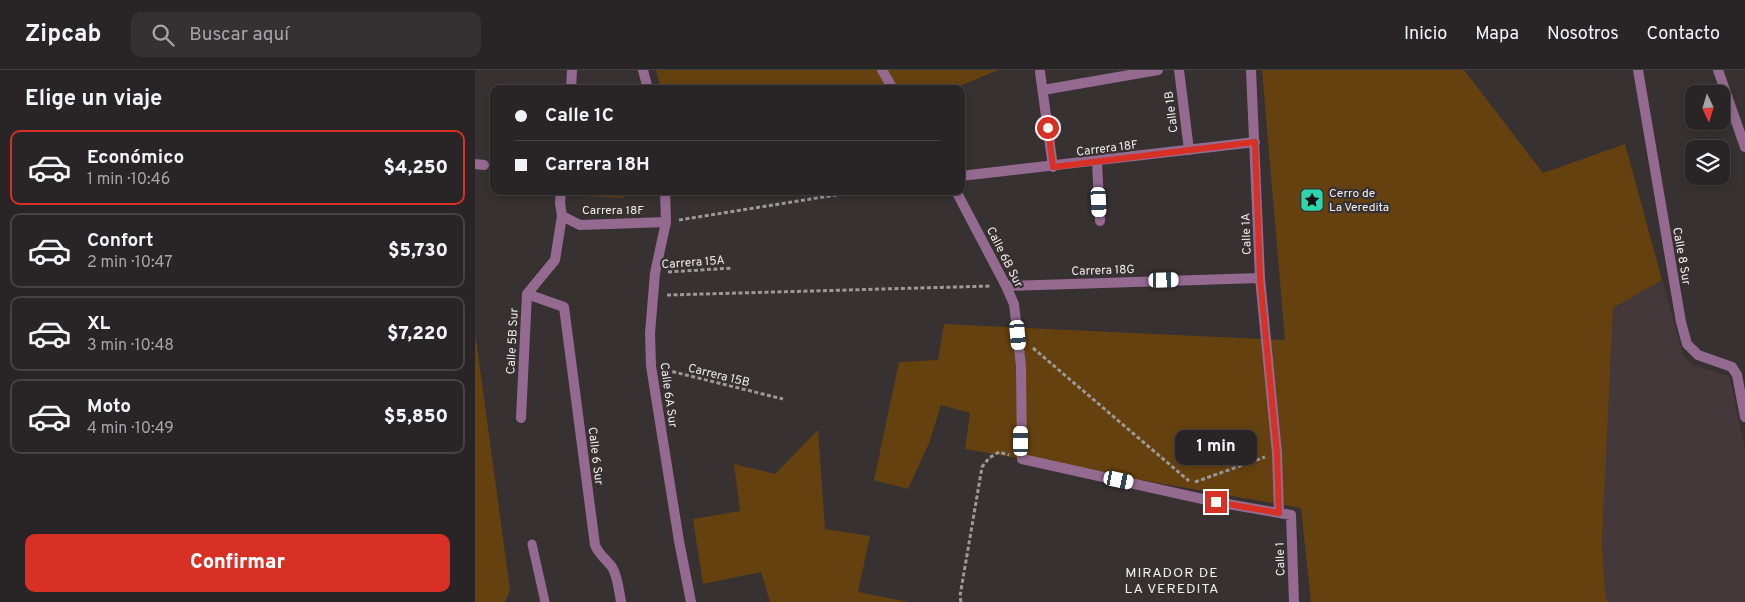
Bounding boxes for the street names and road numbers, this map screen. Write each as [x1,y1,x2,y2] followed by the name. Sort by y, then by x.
[1161,90,1182,134] street label: Calle 1B
[1075,137,1139,161] street label: Carrera 18F
[582,203,644,219] street label: Carrera 18F
[1238,213,1256,255] street label: Calle 1A
[982,224,1026,291] street label: Calle 6B Sur
[1668,226,1694,287] street label: Calle 8 Sur
[661,253,725,273] street label: Carrera 15A
[1071,262,1135,280] street label: Carrera 18G
[503,307,523,375] street label: Calle 5B Sur
[656,361,681,429] street label: Calle 6A Sur
[686,361,751,391] street label: Carrera 15B
[584,426,607,486] street label: Calle 6 Sur
[1272,542,1290,576] street label: Calle 1

